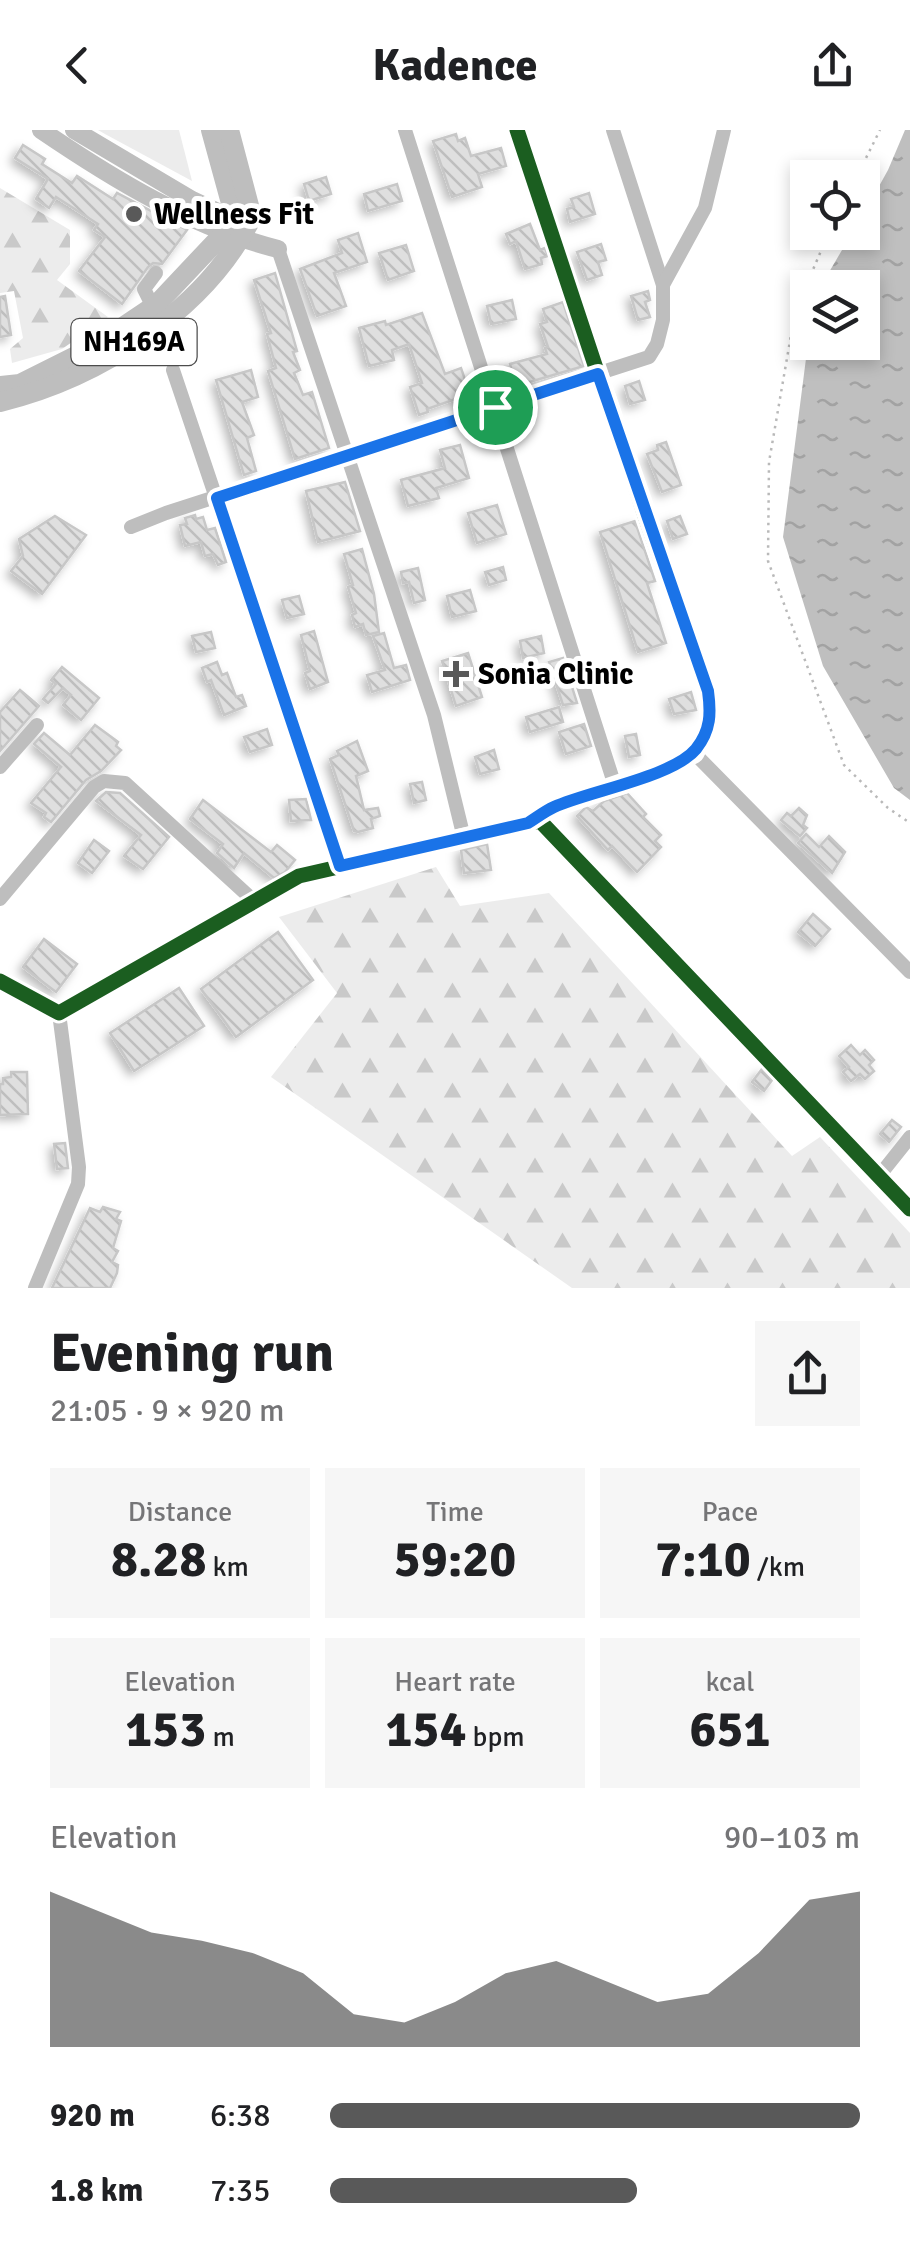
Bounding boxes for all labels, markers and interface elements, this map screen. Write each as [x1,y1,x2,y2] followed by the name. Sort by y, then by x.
[50,38,105,93] icon: back
[372,38,538,93] text: Kadence
[805,38,860,93] icon: share
[790,160,880,360] map controls
[790,160,880,250] button: locate
[154,196,314,233] place label: Wellness Fit
[123,203,145,225] marker: Wellness Fit
[790,270,880,360] button: layers
[72,319,196,365] road number: NH169A
[453,365,538,450] pin
[468,380,523,435] icon: arrive
[478,656,634,693] place label: Sonia Clinic
[443,661,469,687] marker: Sonia Clinic
[50,1319,334,1387] text: Evening run
[755,1321,860,1426] button: share
[50,1391,285,1430] text: 21:05 · 9 × 920 m
[128,1495,232,1529] text: Distance
[426,1495,484,1529] text: Time
[702,1495,758,1529] text: Pace
[111,1529,206,1591] text: 8.28
[394,1529,516,1591] text: 59:20
[655,1529,751,1591] text: 7:10
[206,1550,249,1584] text: km
[751,1550,805,1584] text: /km
[124,1665,236,1699] text: Elevation
[394,1665,516,1699] text: Heart rate
[705,1665,755,1699] text: kcal
[125,1699,206,1761] text: 153
[385,1699,466,1761] text: 154
[689,1699,771,1761] text: 651
[206,1720,235,1754] text: m
[466,1720,525,1754] text: bpm
[50,1818,177,1857] text: Elevation
[724,1818,860,1857] text: 90–103 m
[50,2096,135,2135] text: 920 m
[210,2096,270,2135] text: 6:38
[50,2171,143,2210] text: 1.8 km
[210,2171,270,2210] text: 7:35

